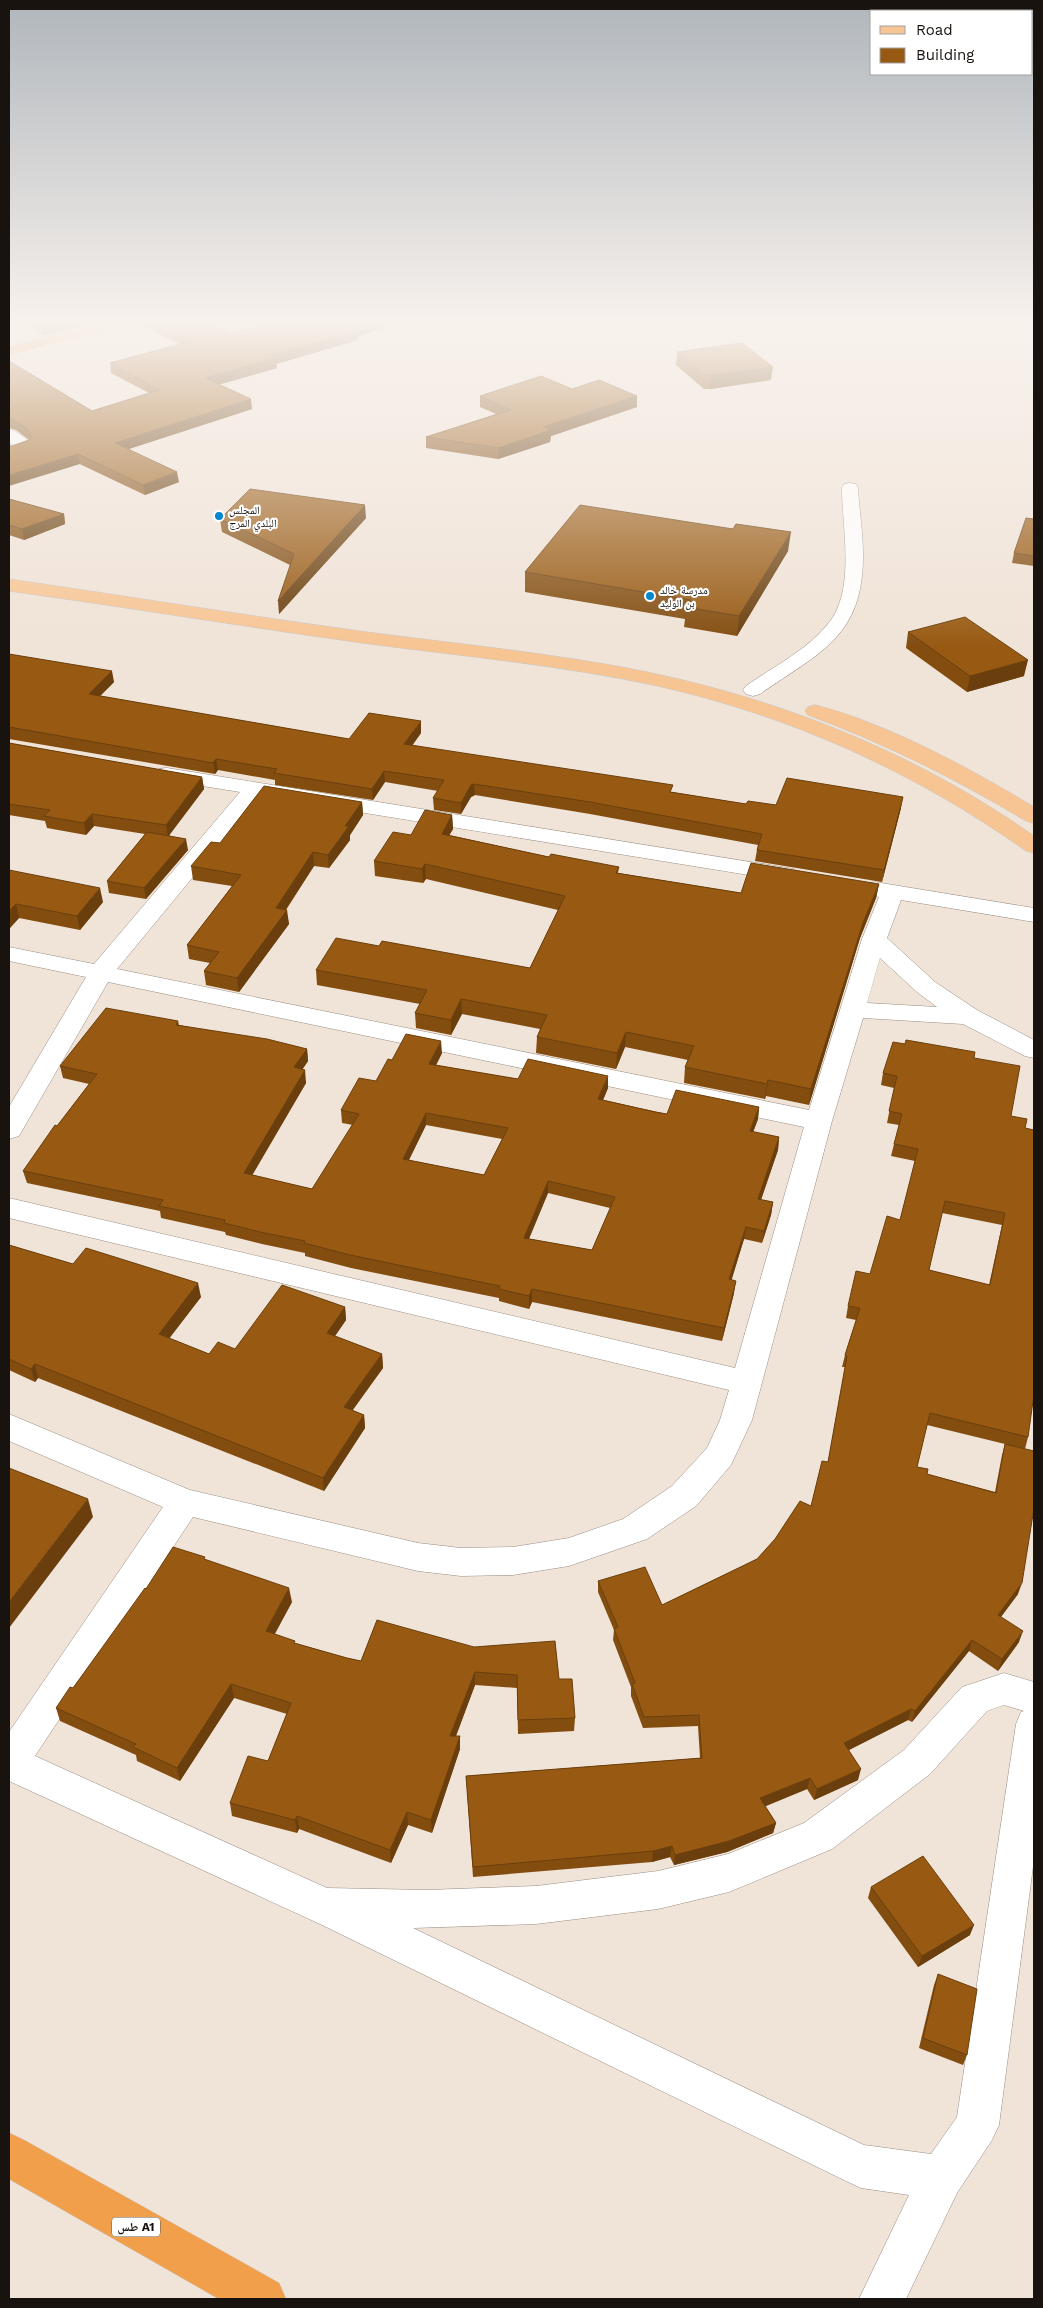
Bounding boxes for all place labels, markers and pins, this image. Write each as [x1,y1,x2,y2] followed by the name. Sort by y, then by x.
[229,504,277,531] place label: المجلس البلدي المرج
[213,510,225,522] marker: المجلس البلدي المرج
[660,584,708,610] place label: مدرسة خالد بن الوليد
[644,590,656,602] marker: مدرسة خالد بن الوليد

